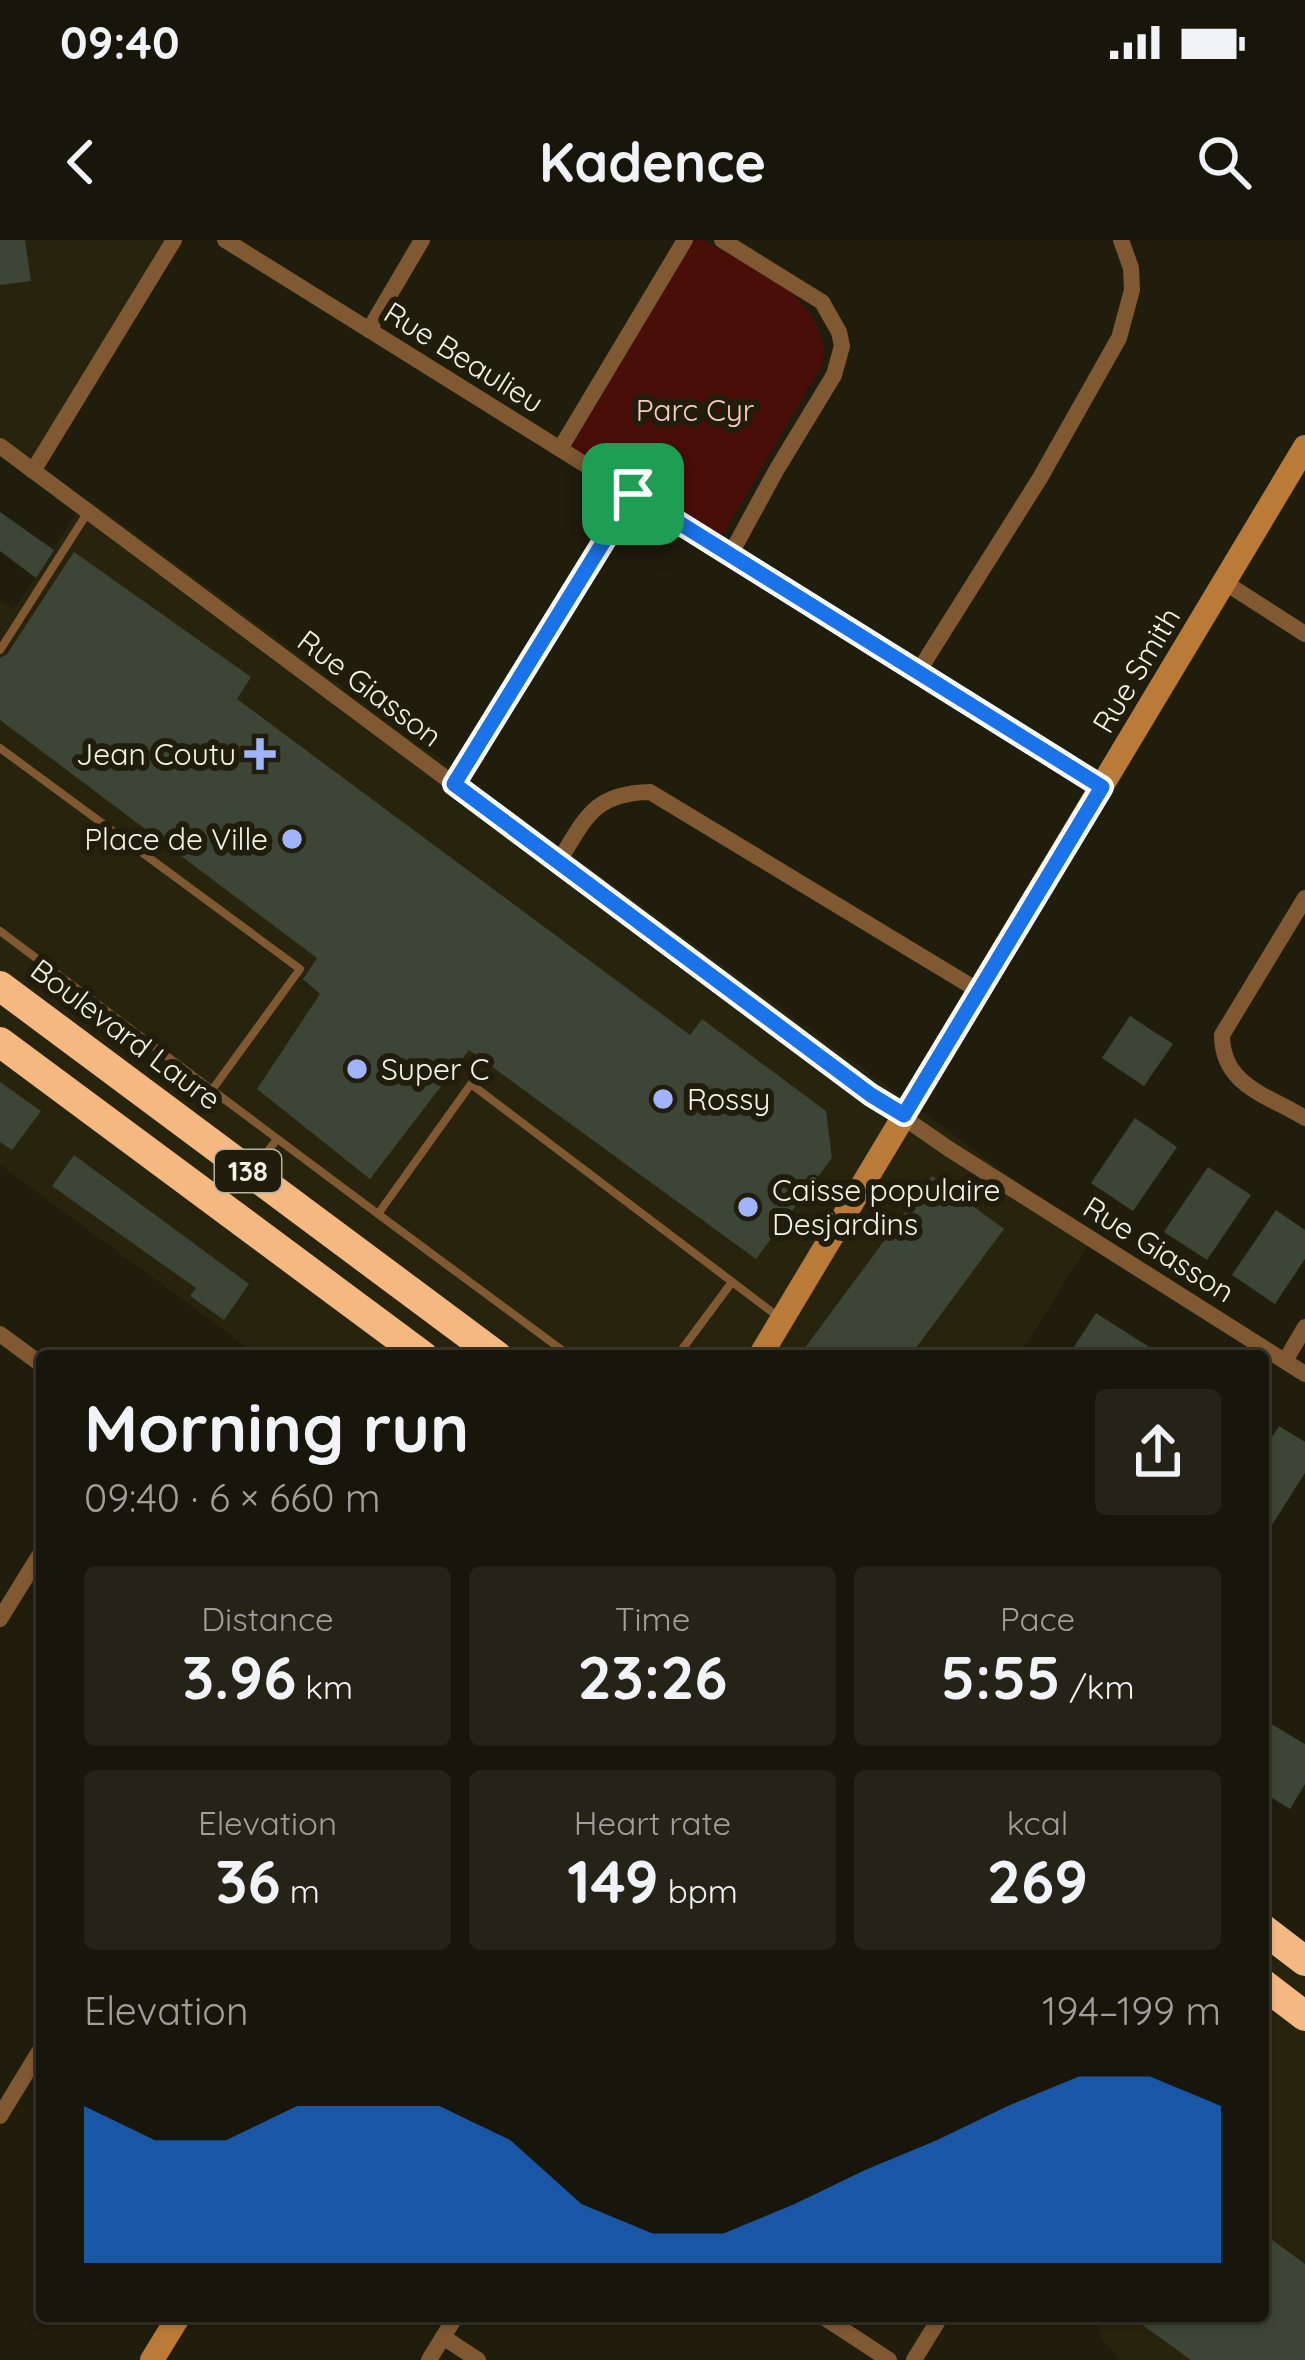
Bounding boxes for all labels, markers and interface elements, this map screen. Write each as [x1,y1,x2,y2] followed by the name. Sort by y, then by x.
[60,14,180,70] text: 09:40
[539,128,766,196] text: Kadence
[48,129,114,195] icon: back
[1191,129,1257,195] icon: search
[377,293,551,421] street label: Rue Beaulieu
[636,391,755,429] park label: Parc Cyr
[582,443,684,545] pin
[600,461,666,527] icon: arrive
[1084,600,1188,740] street label: Rue Smith
[290,621,450,755] street label: Rue Giasson
[76,735,236,773] place label: Jean Coutu
[247,741,273,767] marker: Jean Coutu
[84,820,268,858] place label: Place de Ville
[279,826,305,852] marker: Place de Ville
[23,950,229,1118] street label: Boulevard Laure
[381,1050,489,1088] place label: Super C
[344,1056,370,1082] marker: Super C
[687,1080,770,1118] place label: Rossy
[650,1086,676,1112] marker: Rossy
[215,1150,281,1192] road number: 138
[772,1171,1000,1243] place label: Caisse populaire Desjardins
[1076,1188,1242,1310] street label: Rue Giasson
[735,1194,761,1220] marker: Caisse populaire Desjardins
[84,1386,469,1469] text: Morning run
[1095,1389,1221,1515] button: share
[84,1473,381,1522] text: 09:40 · 6 × 660 m
[201,1598,334,1639] text: Distance
[615,1598,690,1639] text: Time
[1000,1598,1075,1639] text: Pace
[182,1639,296,1714] text: 3.96
[577,1639,728,1714] text: 23:26
[940,1639,1061,1714] text: 5:55
[296,1666,353,1707] text: km
[1061,1666,1135,1707] text: /km
[198,1802,337,1843] text: Elevation
[574,1802,731,1843] text: Heart rate
[1007,1802,1068,1843] text: kcal
[215,1843,281,1918] text: 36
[567,1843,659,1918] text: 149
[987,1843,1088,1918] text: 269
[281,1870,320,1911] text: m
[659,1870,738,1911] text: bpm
[84,1986,248,2035] text: Elevation
[1042,1986,1221,2035] text: 194–199 m

